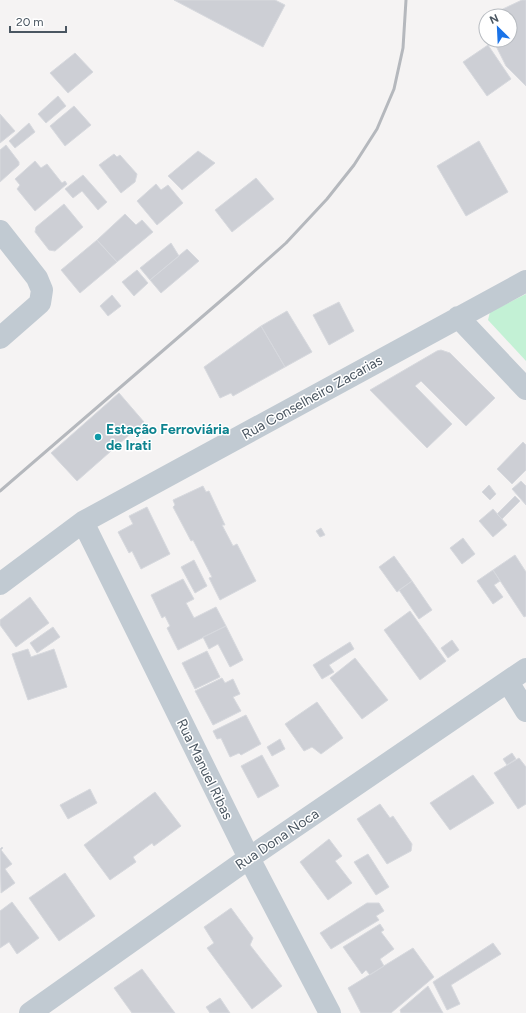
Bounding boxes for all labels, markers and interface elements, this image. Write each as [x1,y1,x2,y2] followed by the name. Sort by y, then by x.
[10,8,66,34] scale bar
[478,8,518,48] north arrow
[488,12,501,27] text: N
[16,15,44,29] text: 20 m
[239,352,385,443] street label: Rua Conselheiro Zacarias
[106,421,229,454] place label: Estação Ferroviária de Irati
[93,432,103,442] marker: Estação Ferroviária de Irati
[173,716,236,822] street label: Rua Manuel Ribas
[232,805,322,874] street label: Rua Dona Noca

